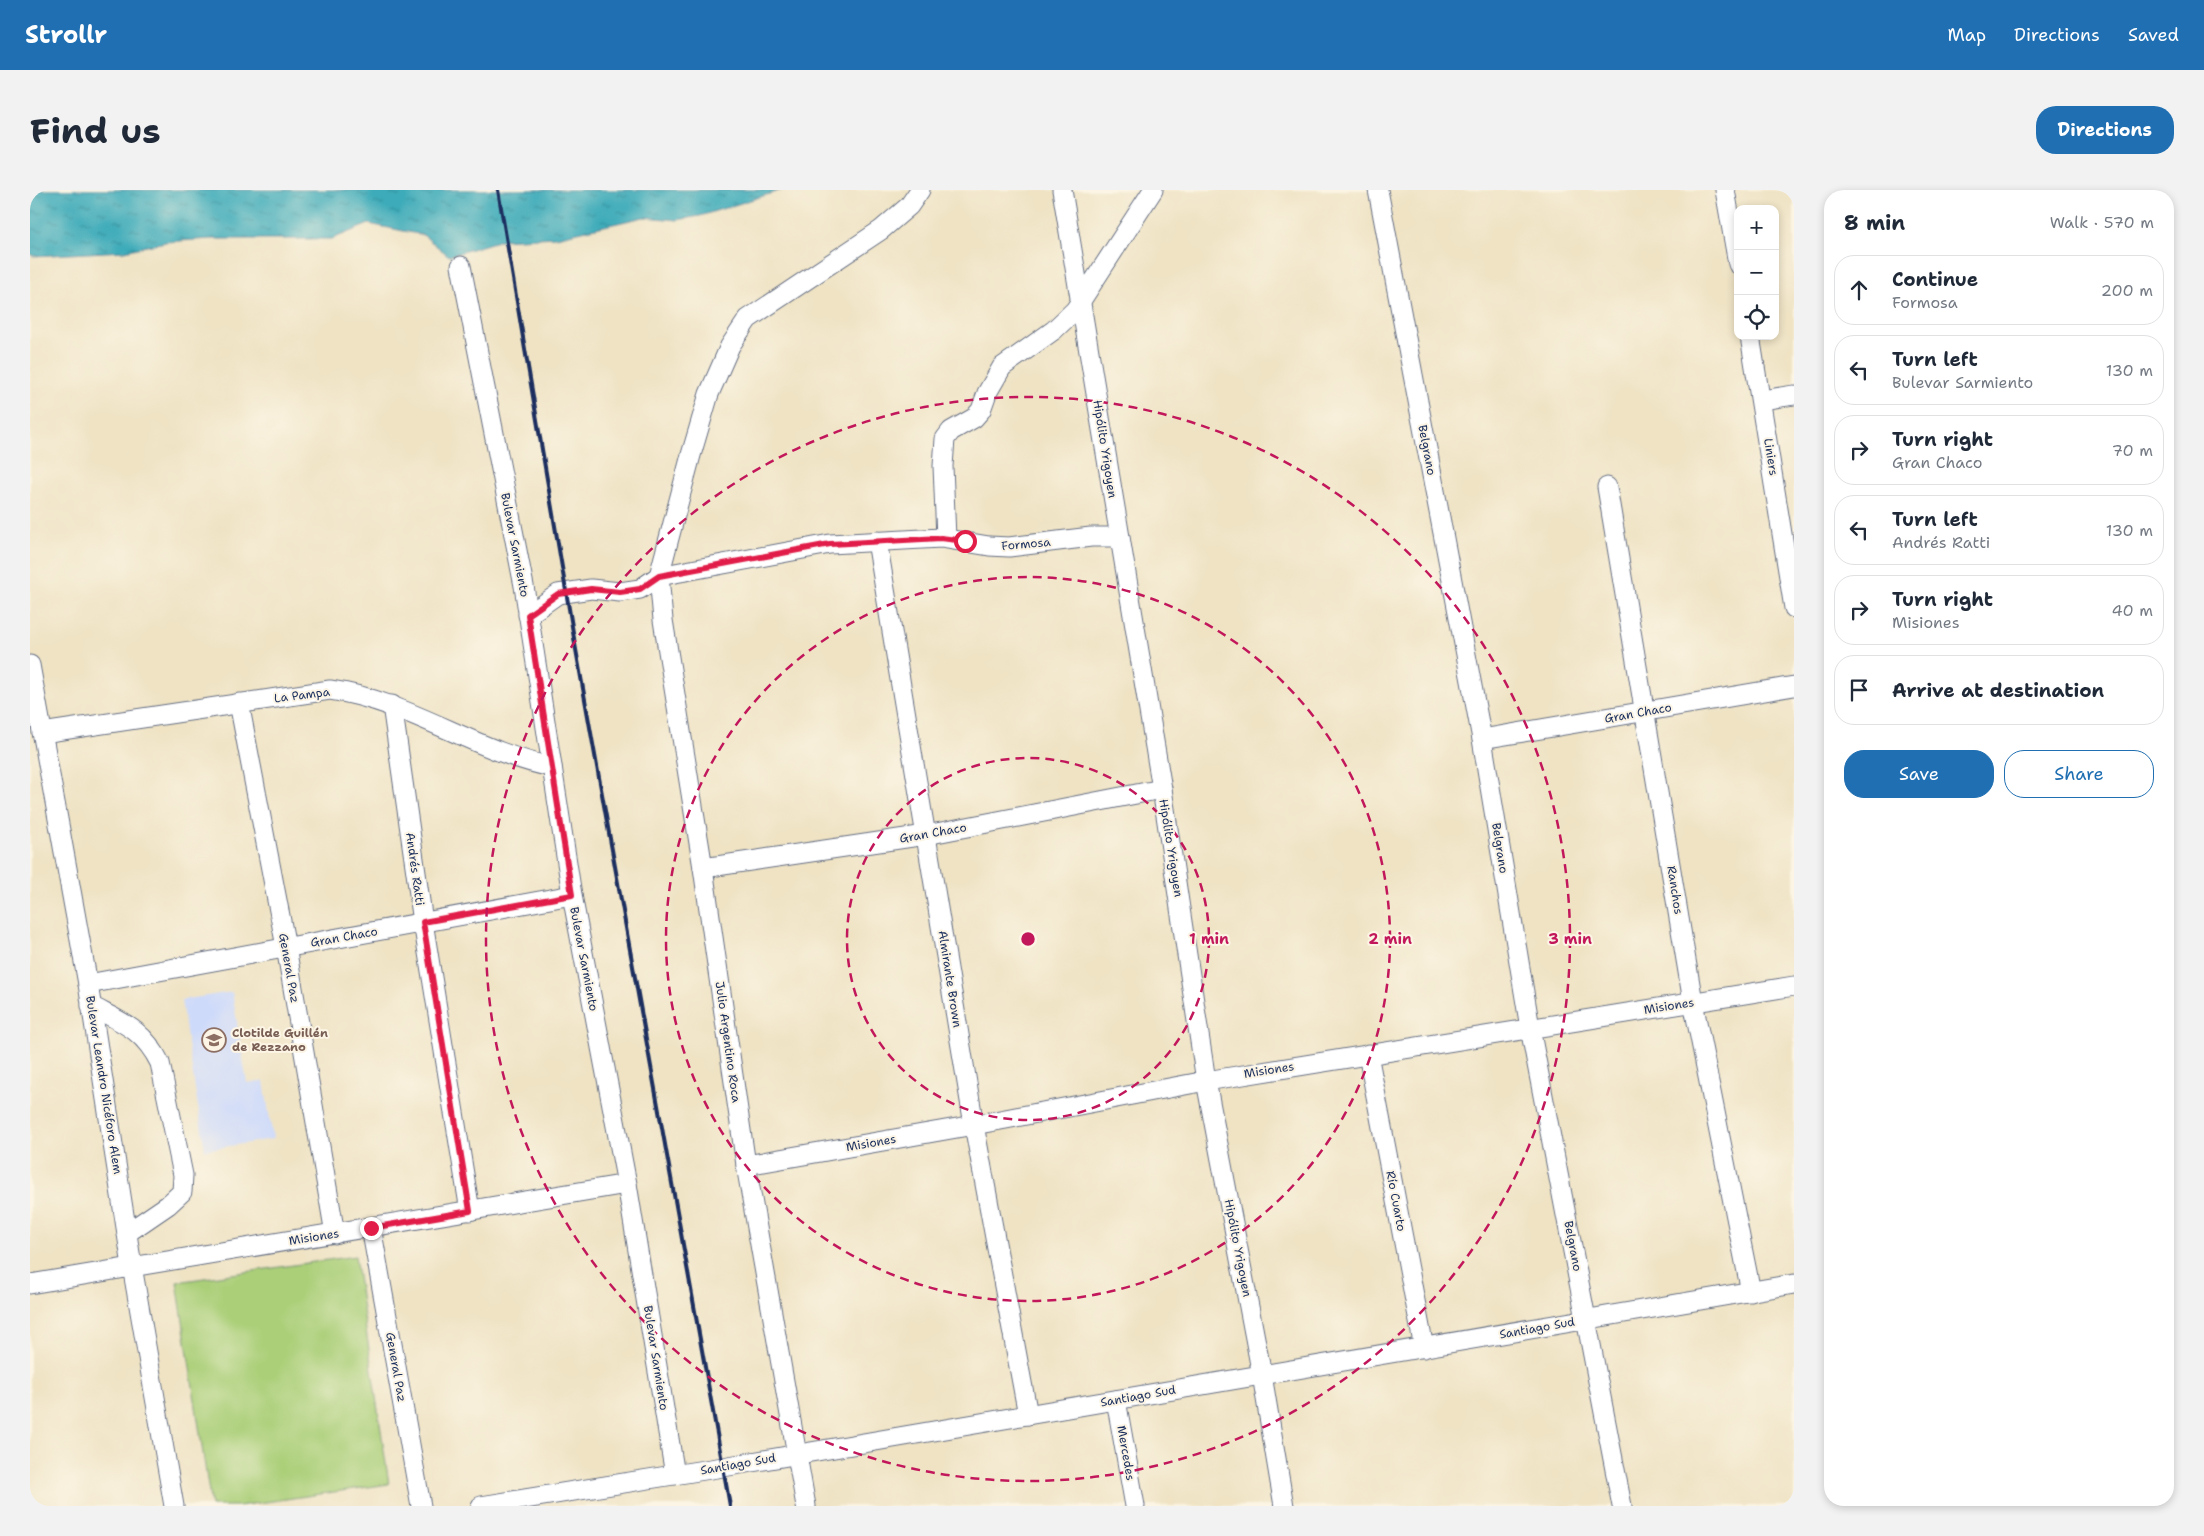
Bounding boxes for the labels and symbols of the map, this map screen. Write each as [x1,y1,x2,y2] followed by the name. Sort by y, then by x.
[1089,399,1121,499] street label: Hipólito Yrigoyen
[1414,423,1440,477] street label: Belgrano
[1760,437,1782,477] street label: Liniers
[497,491,533,599] street label: Bulevar Sarmiento
[954,530,977,553] route start
[1001,534,1052,554] street label: Formosa
[273,684,331,706] street label: La Pampa
[1603,699,1673,727] street label: Gran Chaco
[1155,798,1187,898] street label: Hipólito Yrigoyen
[898,819,968,847] street label: Gran Chaco
[1488,822,1512,874] street label: Belgrano
[402,831,428,907] street label: Andrés Ratti
[1663,865,1687,915] street label: Ranchos
[566,905,602,1013] street label: Bulevar Sarmiento
[309,923,379,951] street label: Gran Chaco
[934,929,966,1029] street label: Almirante Brown
[1189,929,1229,949] text: 1 min
[1368,929,1412,949] text: 2 min
[1548,929,1592,949] text: 3 min
[1019,930,1037,948] centre of rings
[275,932,303,1004] street label: General Paz
[712,980,745,1104] street label: Julio Argentino Roca
[1643,994,1695,1018] street label: Misiones
[82,995,126,1175] street label: Bulevar Leandro Nicéforo Alem
[232,1025,328,1055] place label: Clotilde Guillén de Rezzano
[201,1027,227,1053] school or university icon: Clotilde Guillén de Rezzano
[1243,1058,1295,1082] street label: Misiones
[845,1131,897,1155] street label: Misiones
[1382,1169,1410,1233] street label: Río Cuarto
[1221,1198,1255,1298] street label: Hipólito Yrigoyen
[360,1217,383,1240] route end
[1560,1219,1586,1273] street label: Belgrano
[288,1225,340,1249] street label: Misiones
[640,1304,672,1412] street label: Bulevar Sarmiento
[1498,1313,1576,1342] street label: Santiago Sud
[382,1331,410,1403] street label: General Paz
[1099,1381,1177,1410] street label: Santiago Sud
[1113,1424,1139,1482] street label: Mercedes
[699,1449,777,1478] street label: Santiago Sud

